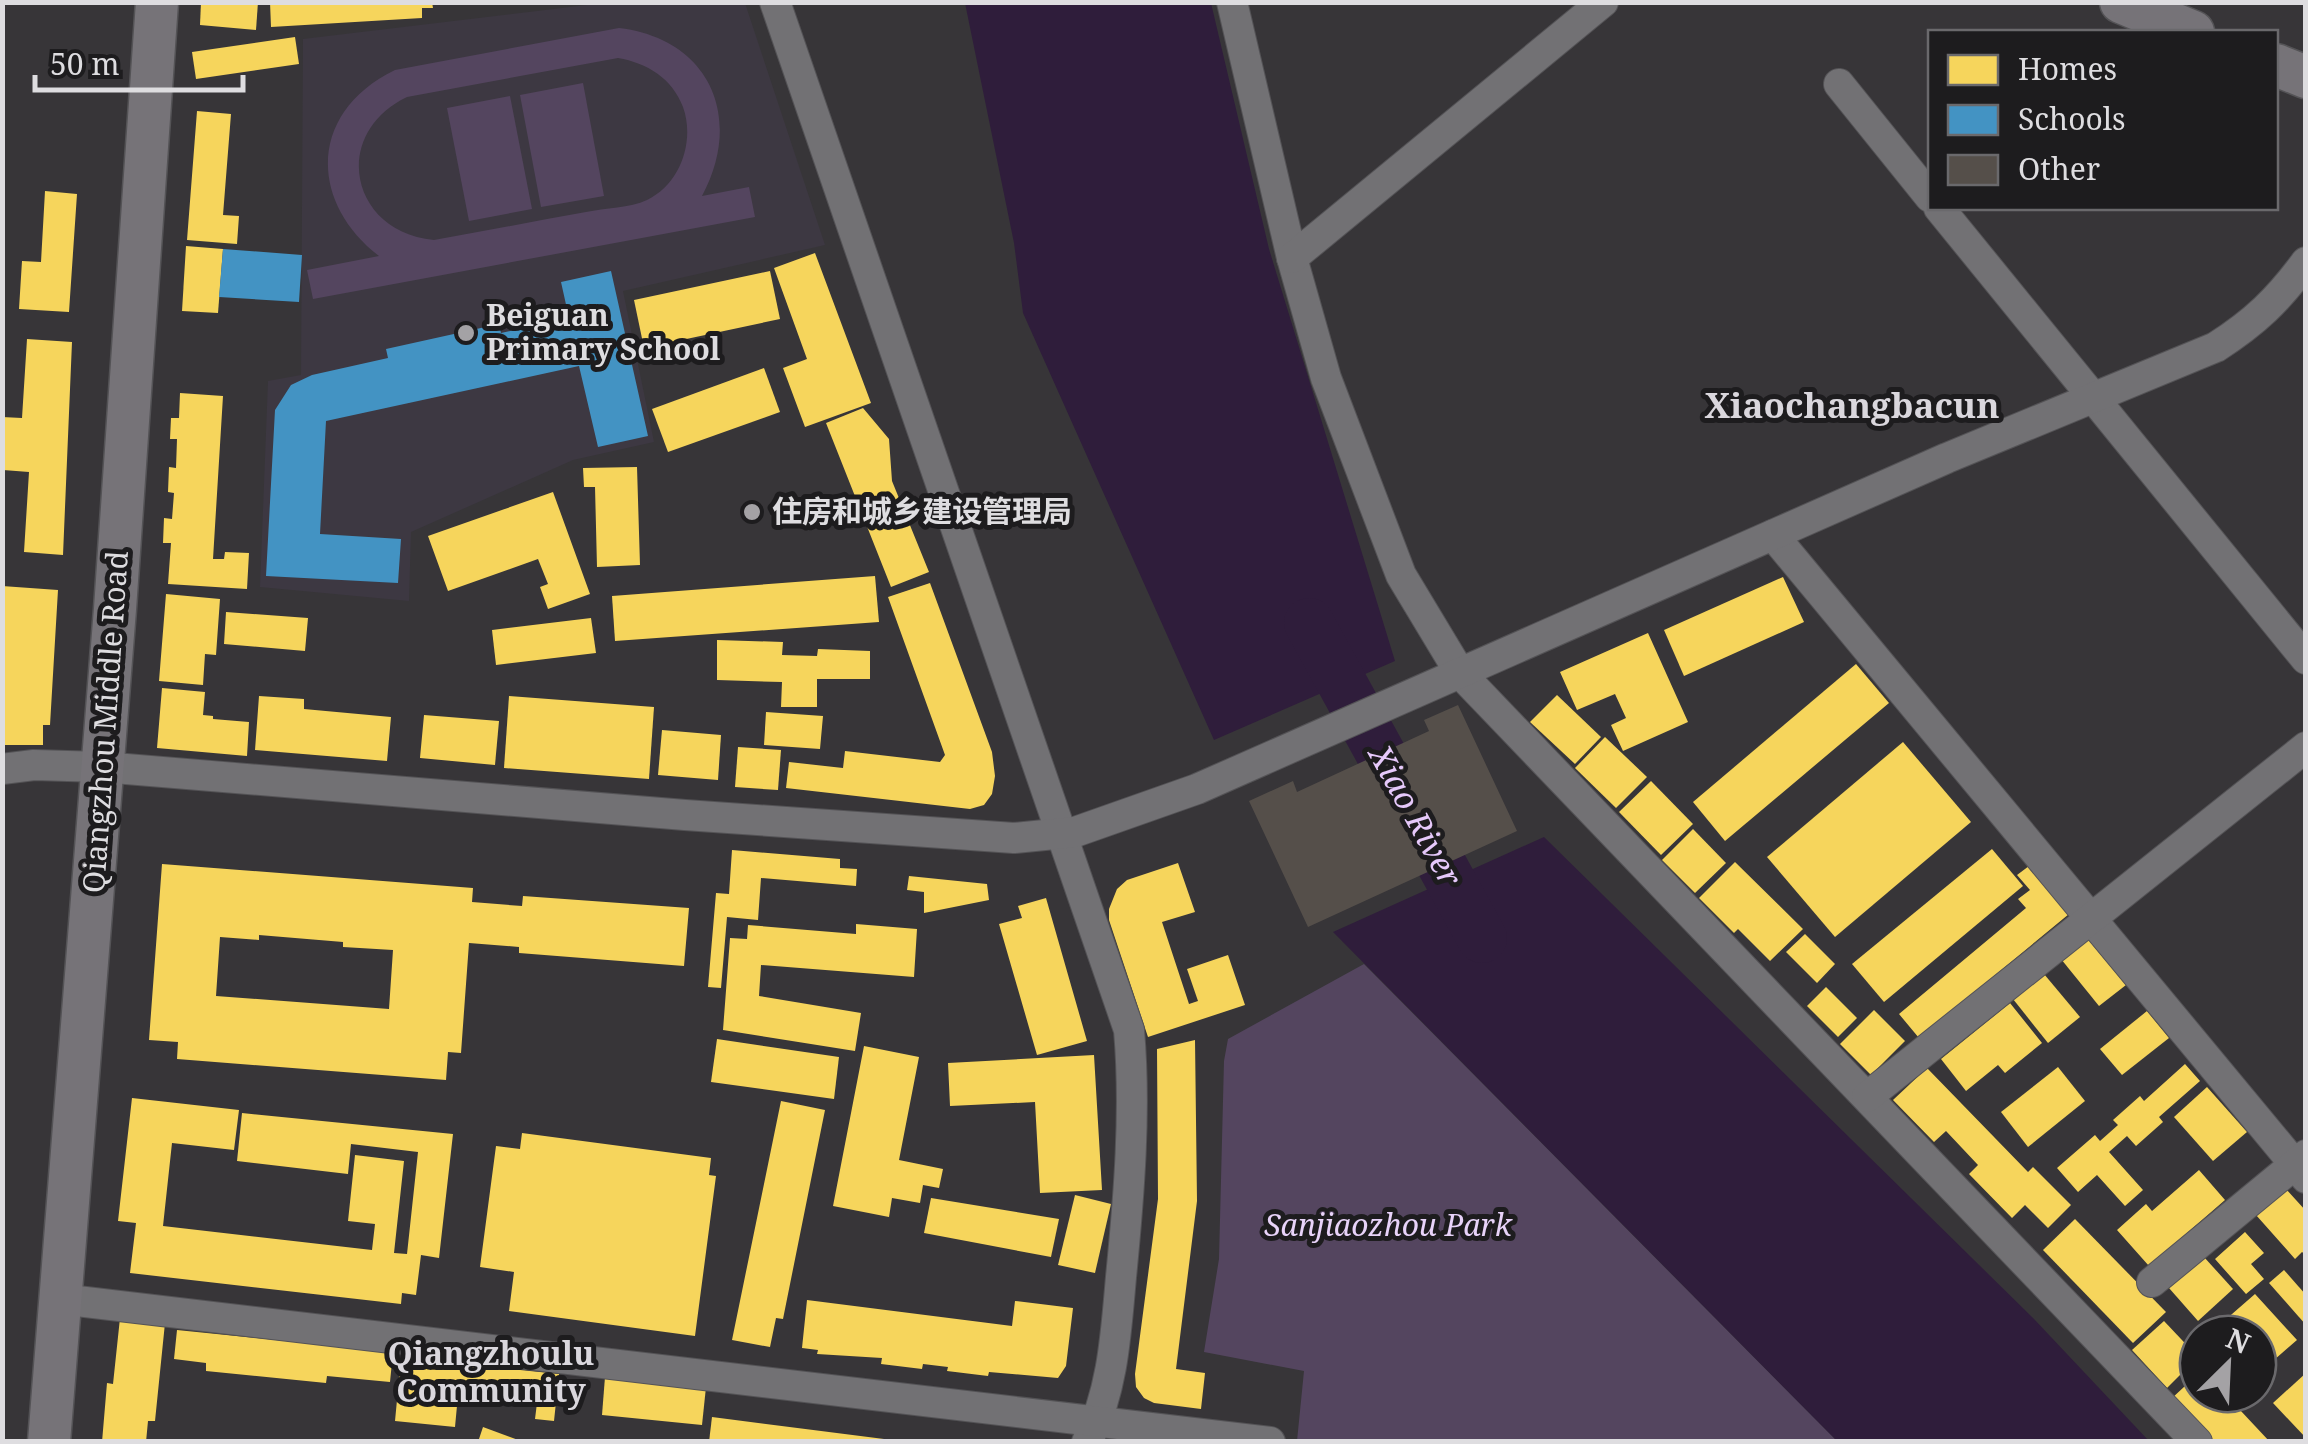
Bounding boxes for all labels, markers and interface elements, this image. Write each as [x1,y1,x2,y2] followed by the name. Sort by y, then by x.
[35,30,242,92] scale bar
[1928,30,2278,210] legend
[50,43,120,84] text: 50 m
[2018,48,2117,89] text: Homes
[2018,98,2126,139] text: Schools
[2018,148,2100,189] text: Other
[486,294,721,369] place label: Beiguan Primary School
[455,322,477,344] marker: Beiguan Primary School
[1704,381,2000,428] district label: Xiaochangbacun
[772,490,1072,531] place label: 住房和城乡建设管理局
[741,501,763,523] marker: 住房和城乡建设管理局
[72,549,137,894] street label: Qiangzhou Middle Road
[1359,735,1473,894] water label: Xiao River
[1264,1204,1513,1245] park label: Sanjiaozhou Park
[2178,1314,2278,1414] north arrow
[2221,1318,2256,1362] text: N
[388,1331,594,1411] district label: Qiangzhoulu Community

